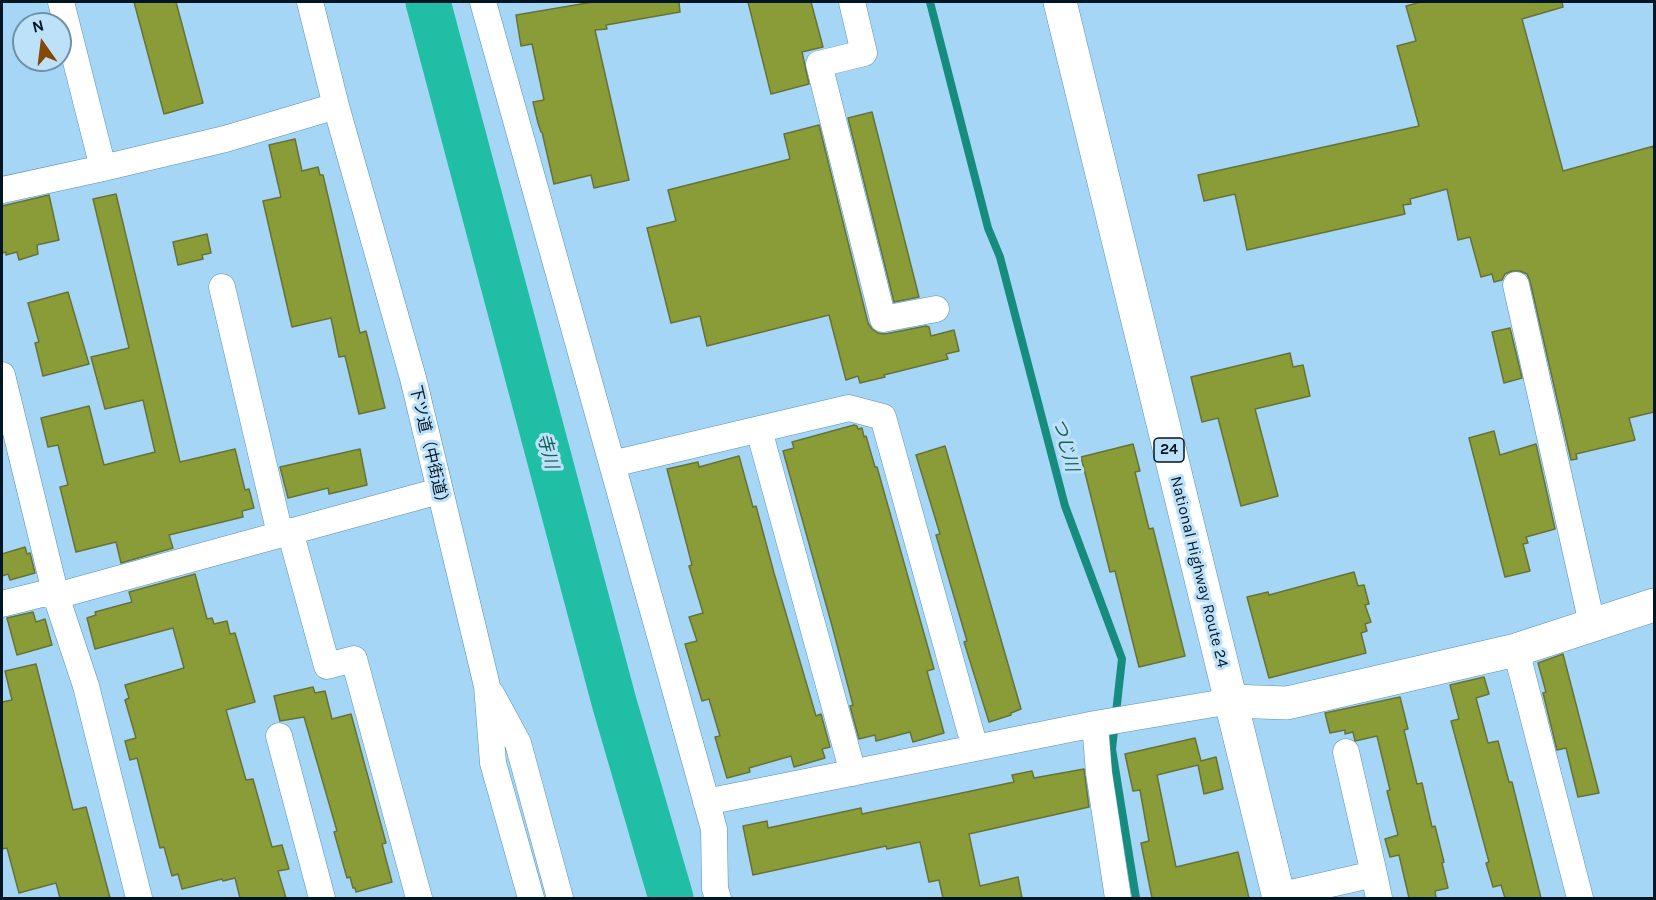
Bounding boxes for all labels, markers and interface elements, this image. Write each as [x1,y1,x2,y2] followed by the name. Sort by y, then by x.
[12,12,72,72] north arrow
[30,15,46,37] text: N
[405,383,453,513] street label: 下ツ道（中街道）
[1048,416,1082,474] water label: つじ川
[532,431,562,471] water label: 寺川
[1154,438,1184,462] road number: 24
[1166,474,1232,670] street label: National Highway Route 24

